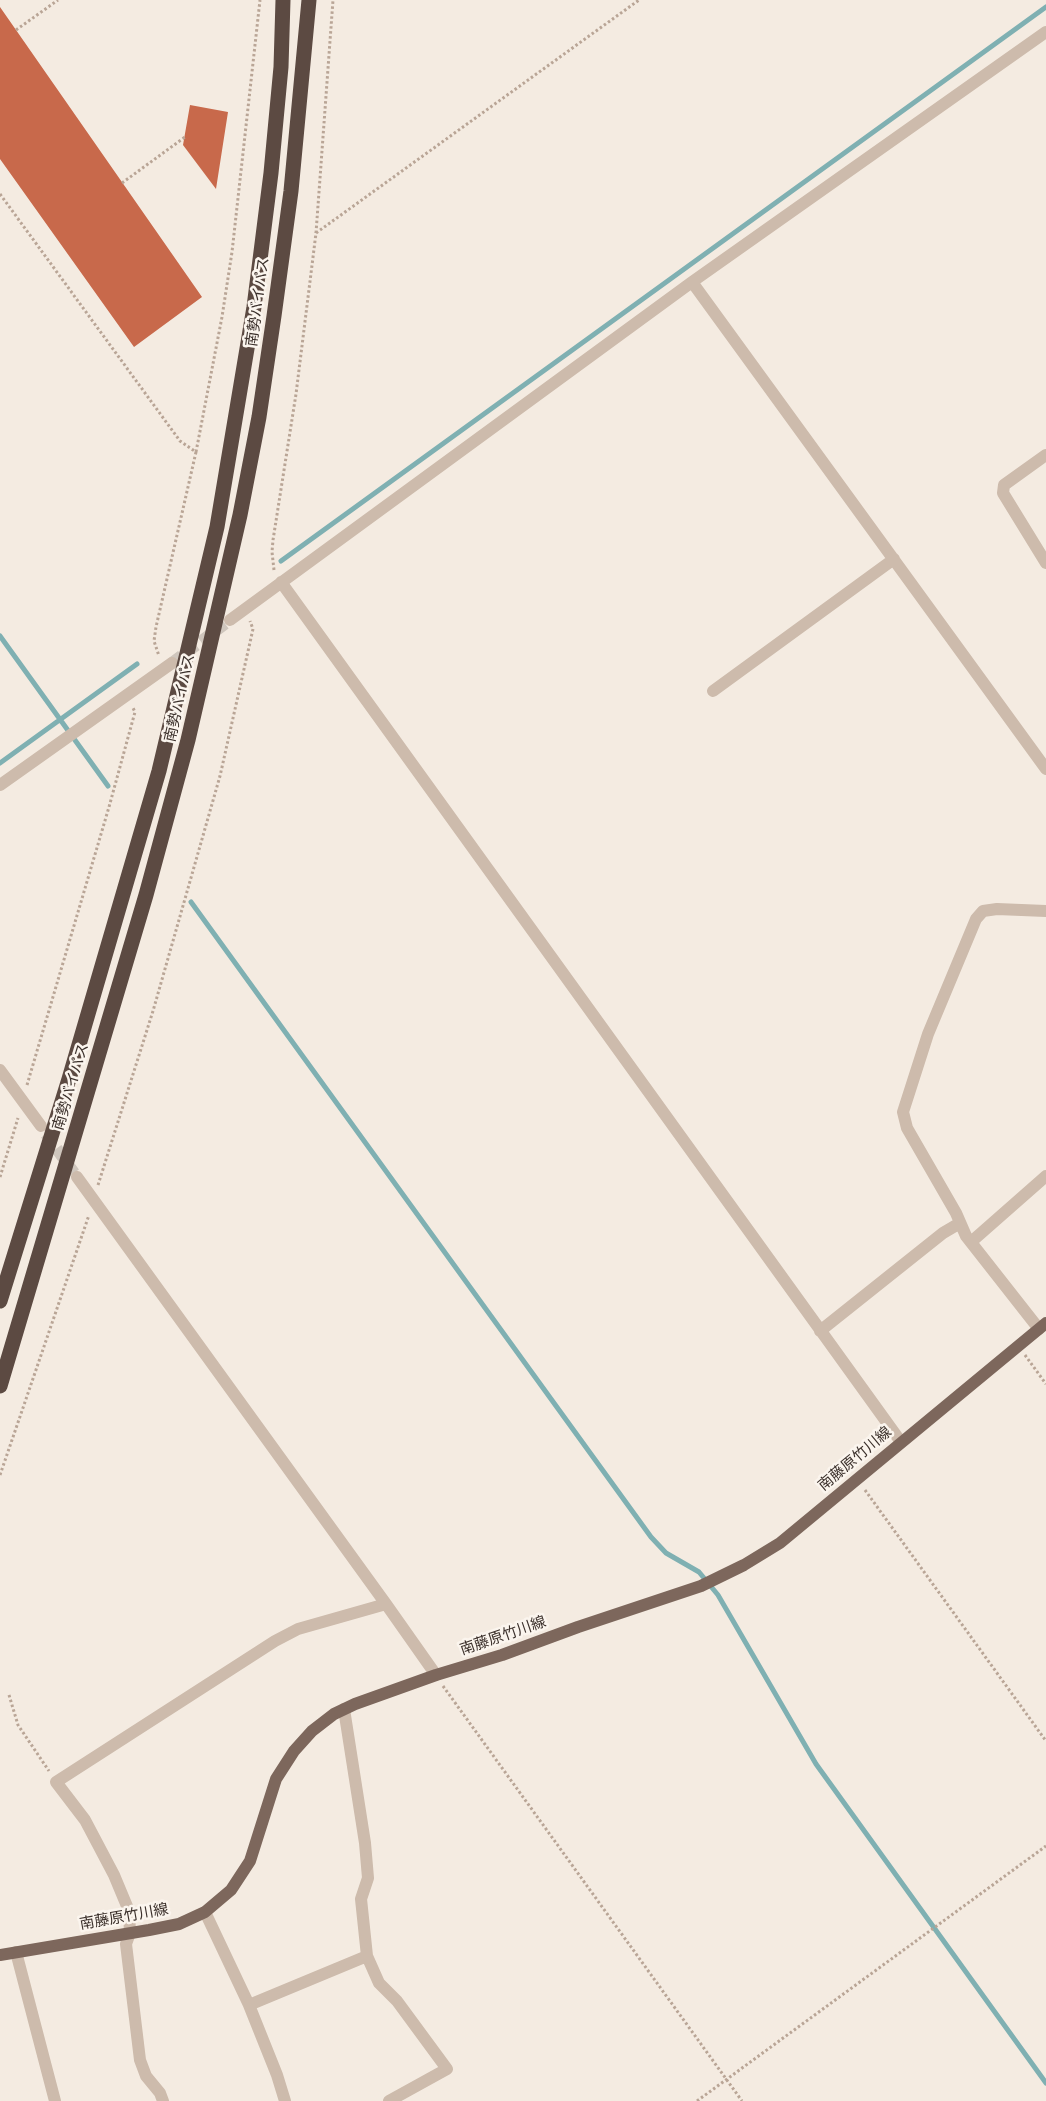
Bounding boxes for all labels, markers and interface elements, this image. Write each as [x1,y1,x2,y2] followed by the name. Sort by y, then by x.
[243,256,273,348] street label: 南勢バイパス
[161,652,199,744] street label: 南勢バイパス
[49,1041,93,1133] street label: 南勢バイパス
[815,1423,895,1495] street label: 南藤原竹川線
[458,1613,548,1659] street label: 南藤原竹川線
[78,1900,170,1934] street label: 南藤原竹川線

